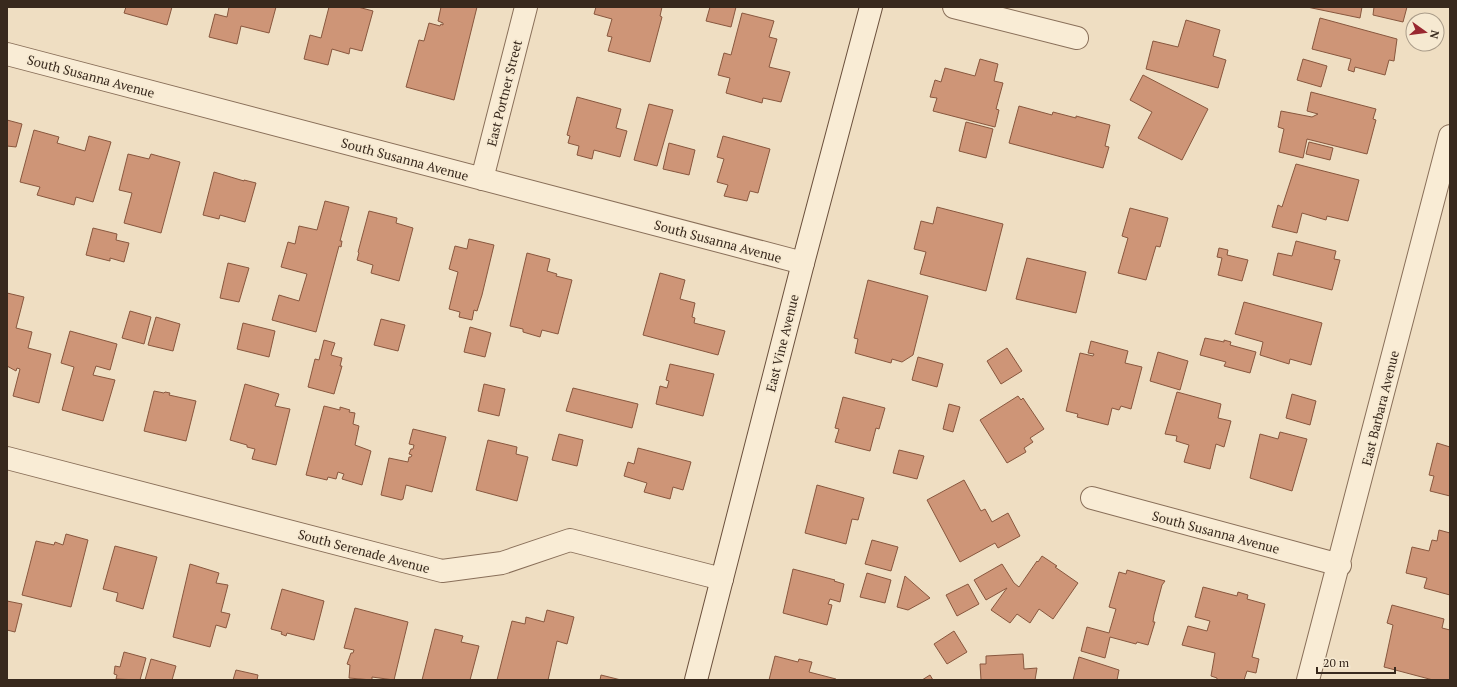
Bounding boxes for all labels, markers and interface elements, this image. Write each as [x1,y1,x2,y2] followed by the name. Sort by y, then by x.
[1405,12,1445,52] north arrow
[1427,29,1443,41] text: N
[482,38,526,148] street label: East Portner Street
[25,50,157,102] street label: South Susanna Avenue
[339,133,471,185] street label: South Susanna Avenue
[652,215,784,267] street label: South Susanna Avenue
[761,292,803,394] street label: East Vine Avenue
[1357,349,1403,467] street label: East Barbara Avenue
[1150,506,1282,558] street label: South Susanna Avenue
[296,525,432,577] street label: South Serenade Avenue
[1317,649,1395,675] scale bar
[1323,655,1350,670] text: 20 m

